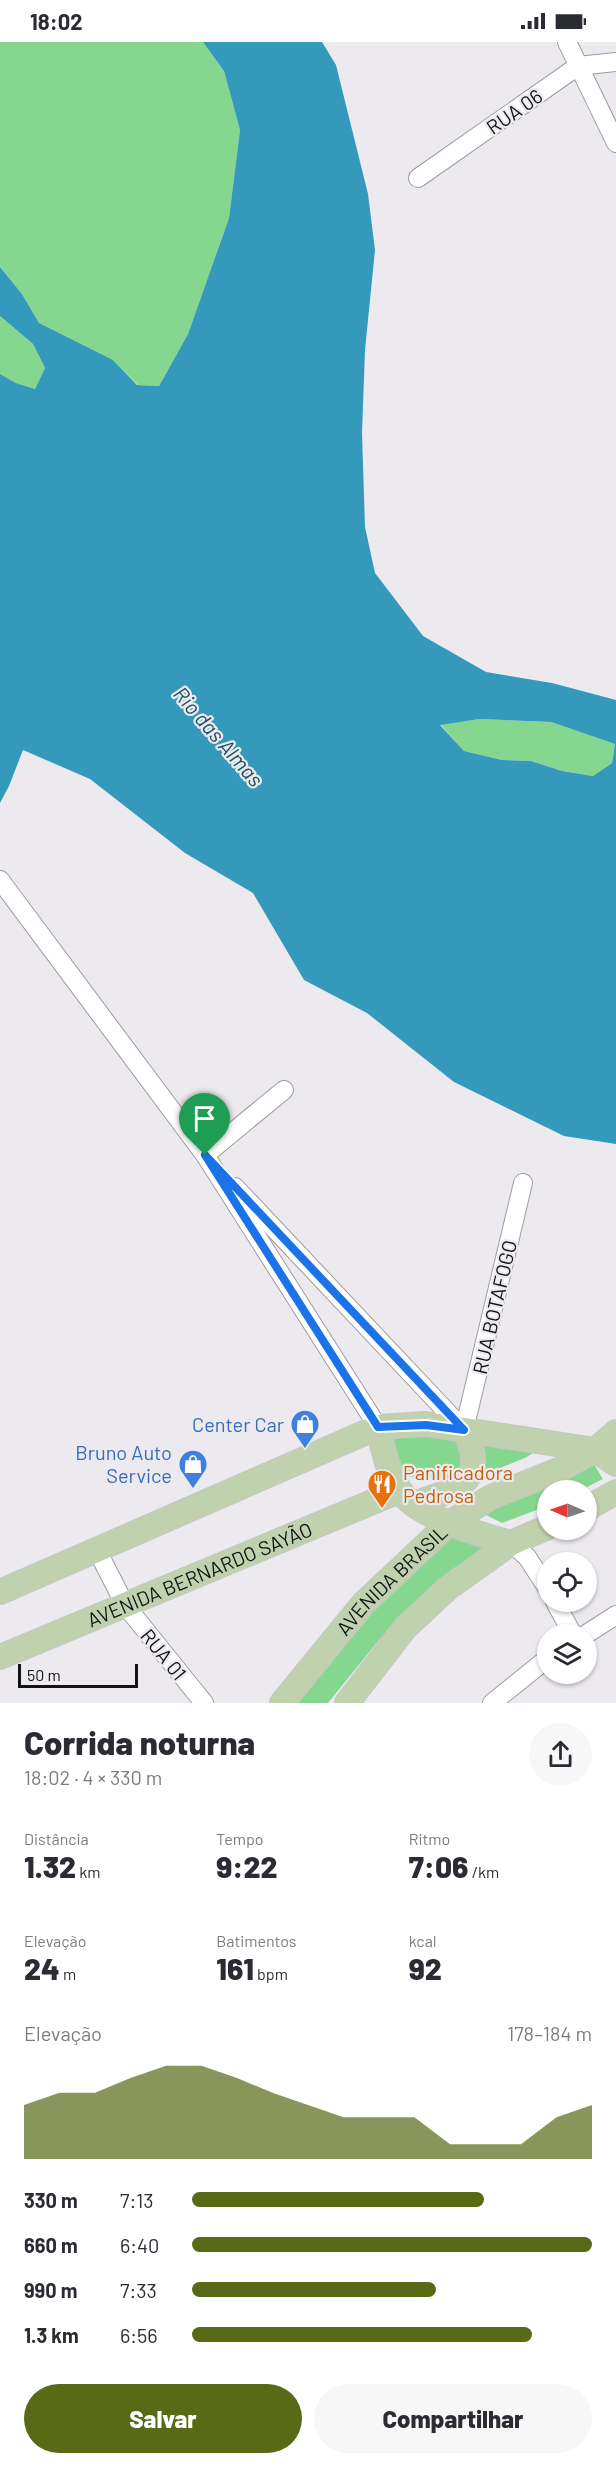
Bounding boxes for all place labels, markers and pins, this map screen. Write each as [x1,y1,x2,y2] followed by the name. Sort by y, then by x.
[179,1093,230,1155] pin
[289,1408,321,1450] shop icon: Center Car
[192,1412,284,1436] place label: Center Car
[75,1440,172,1487] place label: Bruno Auto Service
[177,1448,209,1490] shop icon: Bruno Auto Service
[403,1460,513,1507] place label: Panificadora Pedrosa
[366,1468,398,1510] restaurant icon: Panificadora Pedrosa

